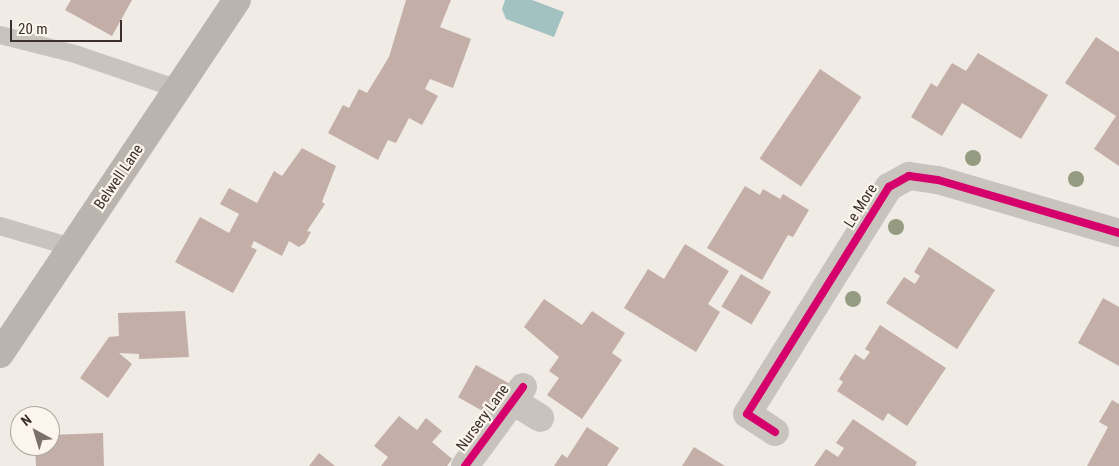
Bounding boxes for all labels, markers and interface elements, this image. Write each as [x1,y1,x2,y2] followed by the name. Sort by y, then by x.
[12,10,125,42] scale bar
[18,20,48,38] text: 20 m
[91,141,147,213] street label: Belwell Lane
[841,181,881,231] street label: Le More
[453,381,513,455] street label: Nursery Lane
[10,406,60,456] north arrow
[18,411,35,429] text: N

